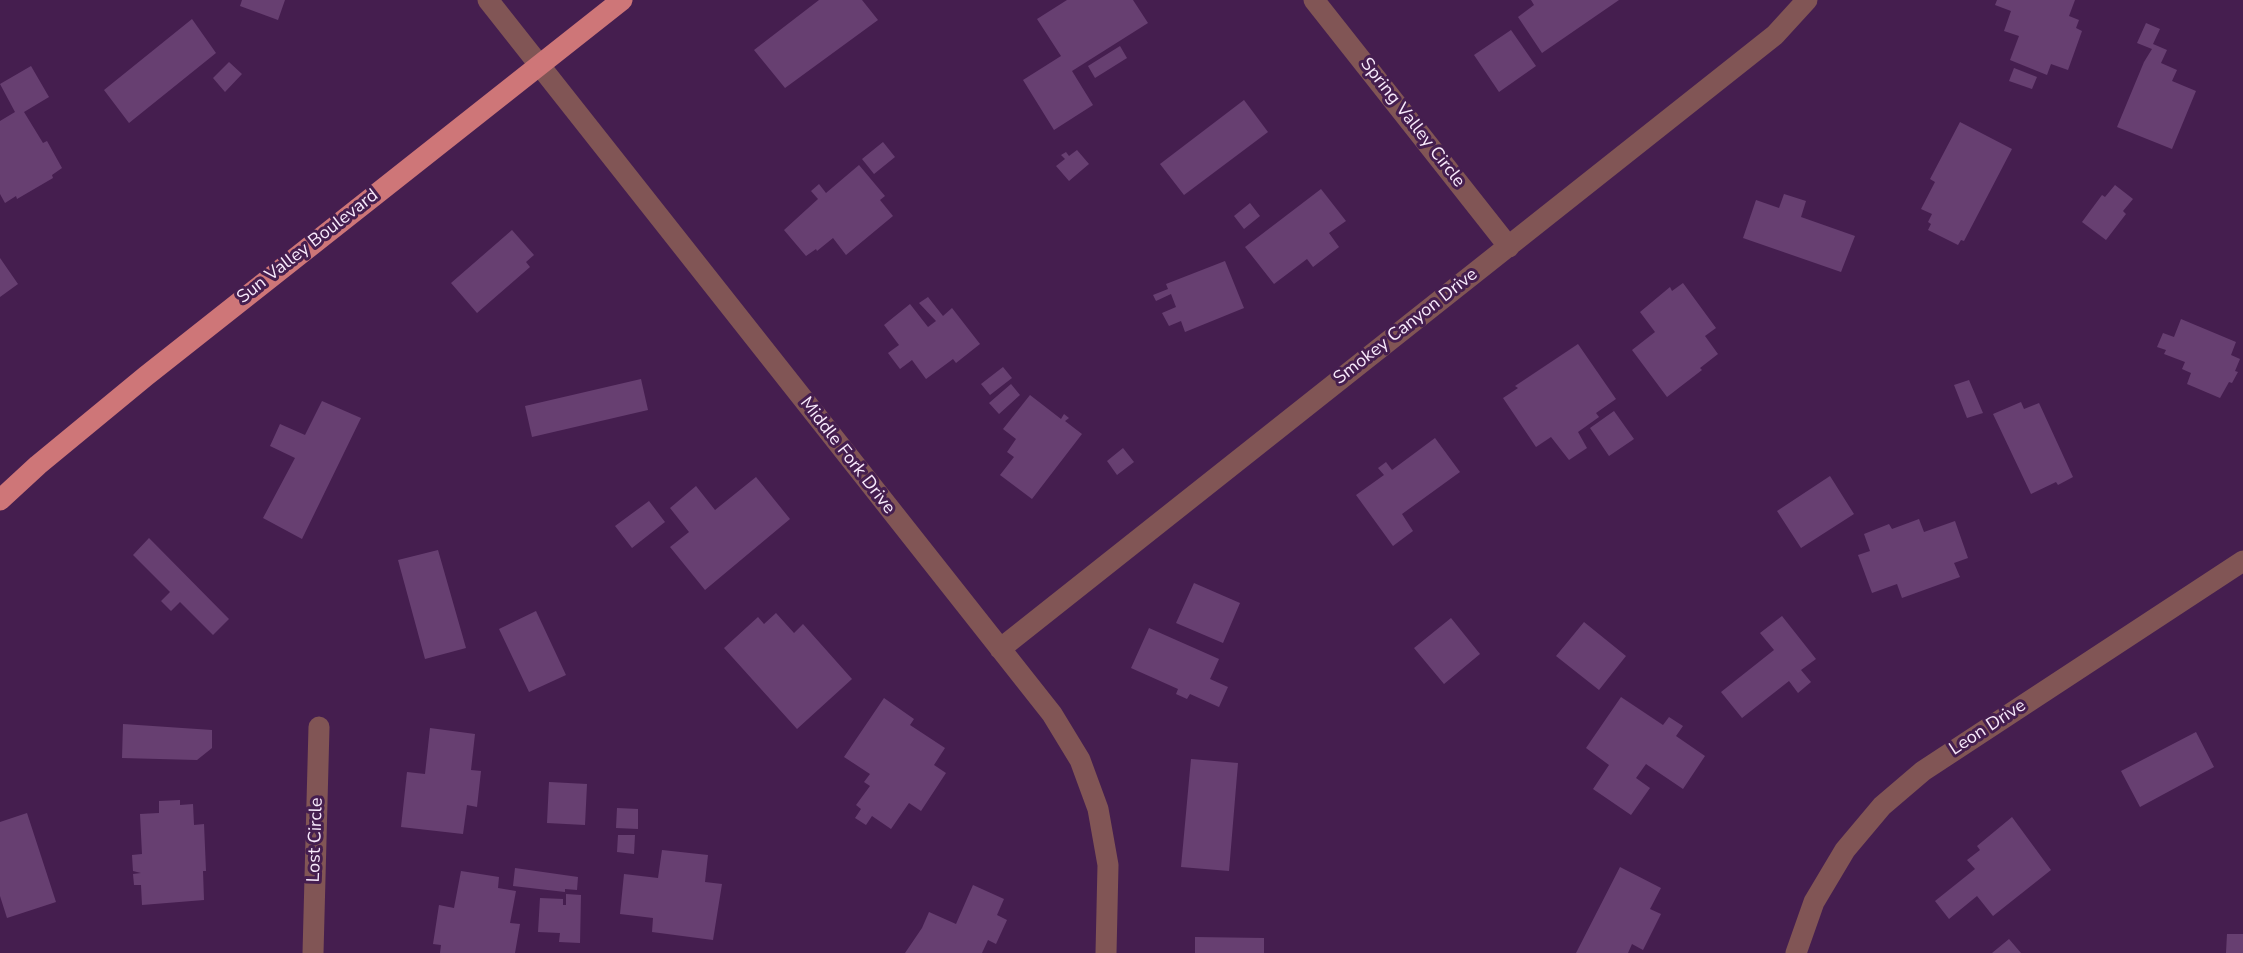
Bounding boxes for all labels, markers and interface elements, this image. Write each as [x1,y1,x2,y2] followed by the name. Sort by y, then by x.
[1355,54,1469,192] street label: Spring Valley Circle
[233,185,383,309] street label: Sun Valley Boulevard
[1330,264,1482,390] street label: Smokey Canyon Drive
[795,393,899,519] street label: Middle Fork Drive
[1946,695,2030,761] street label: Leon Drive
[304,797,328,883] street label: Lost Circle

